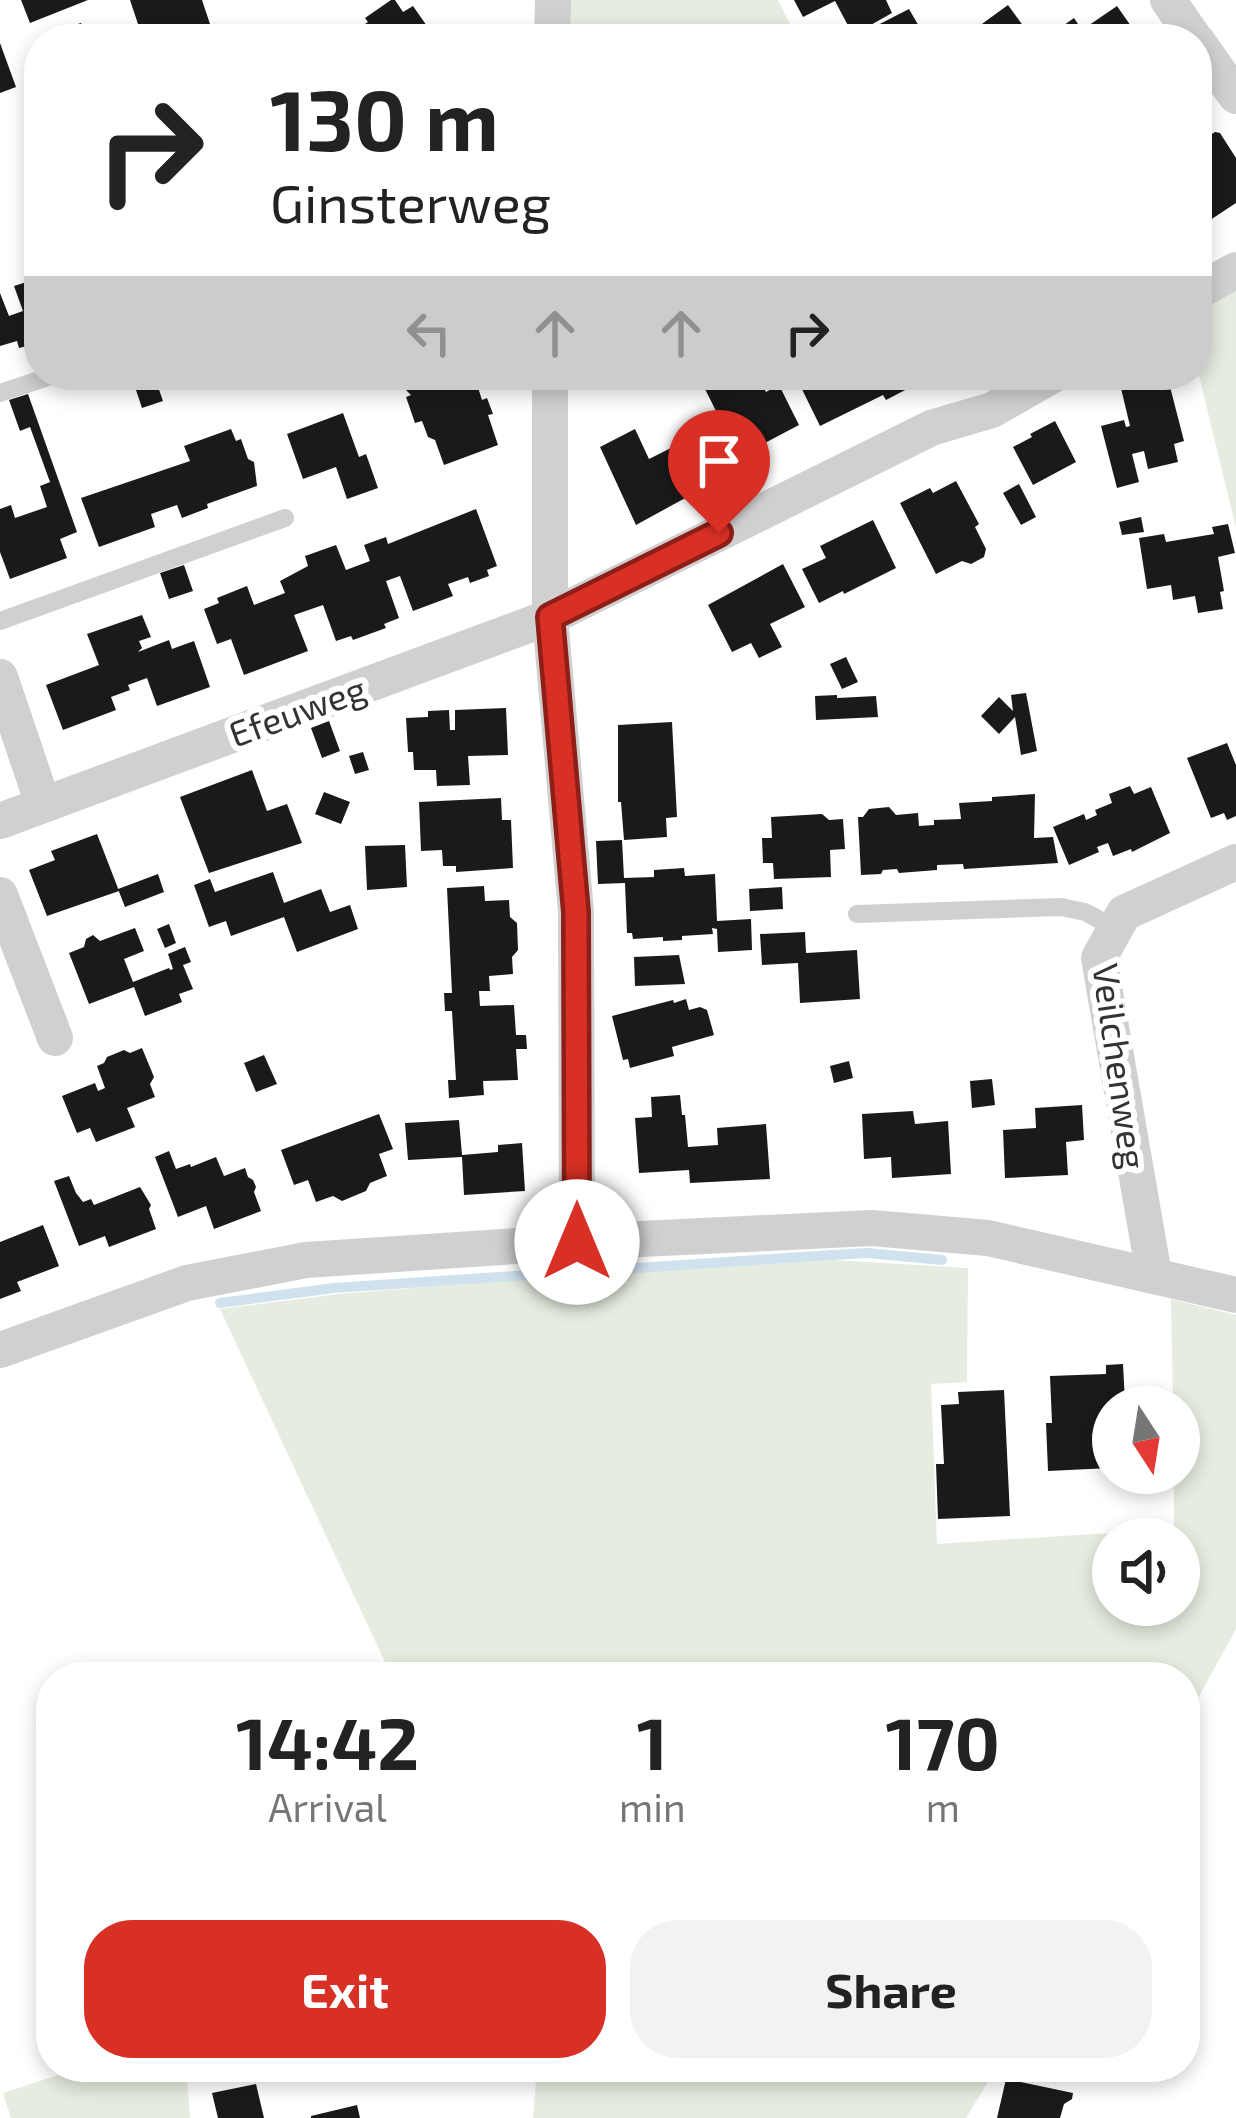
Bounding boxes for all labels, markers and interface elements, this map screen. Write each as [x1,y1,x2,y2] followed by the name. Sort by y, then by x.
[270,67,499,168] text: 130 m
[72,72,228,228] icon: right
[270,169,551,234] text: Ginsterweg
[396,300,462,366] icon: left
[522,300,588,366] icon: ahead
[648,300,714,366] icon: ahead
[774,300,840,366] icon: right
[668,410,770,533] pin
[686,428,752,494] icon: arrive
[223,665,371,755] street label: Efeuweg
[1085,960,1157,1172] street label: Veilchenweg
[514,1179,640,1305] position arrow
[1092,1386,1200,1494] north arrow
[1092,1386,1200,1626] map controls
[1092,1518,1200,1626] button: sound
[236,1698,419,1784] text: 14:42
[637,1698,668,1784] text: 1
[885,1698,1000,1784] text: 170
[268,1783,387,1830] text: Arrival
[619,1783,686,1830] text: min
[926,1783,960,1830] text: m
[84,1920,606,2058] button: Exit
[630,1920,1152,2058] button: Share

